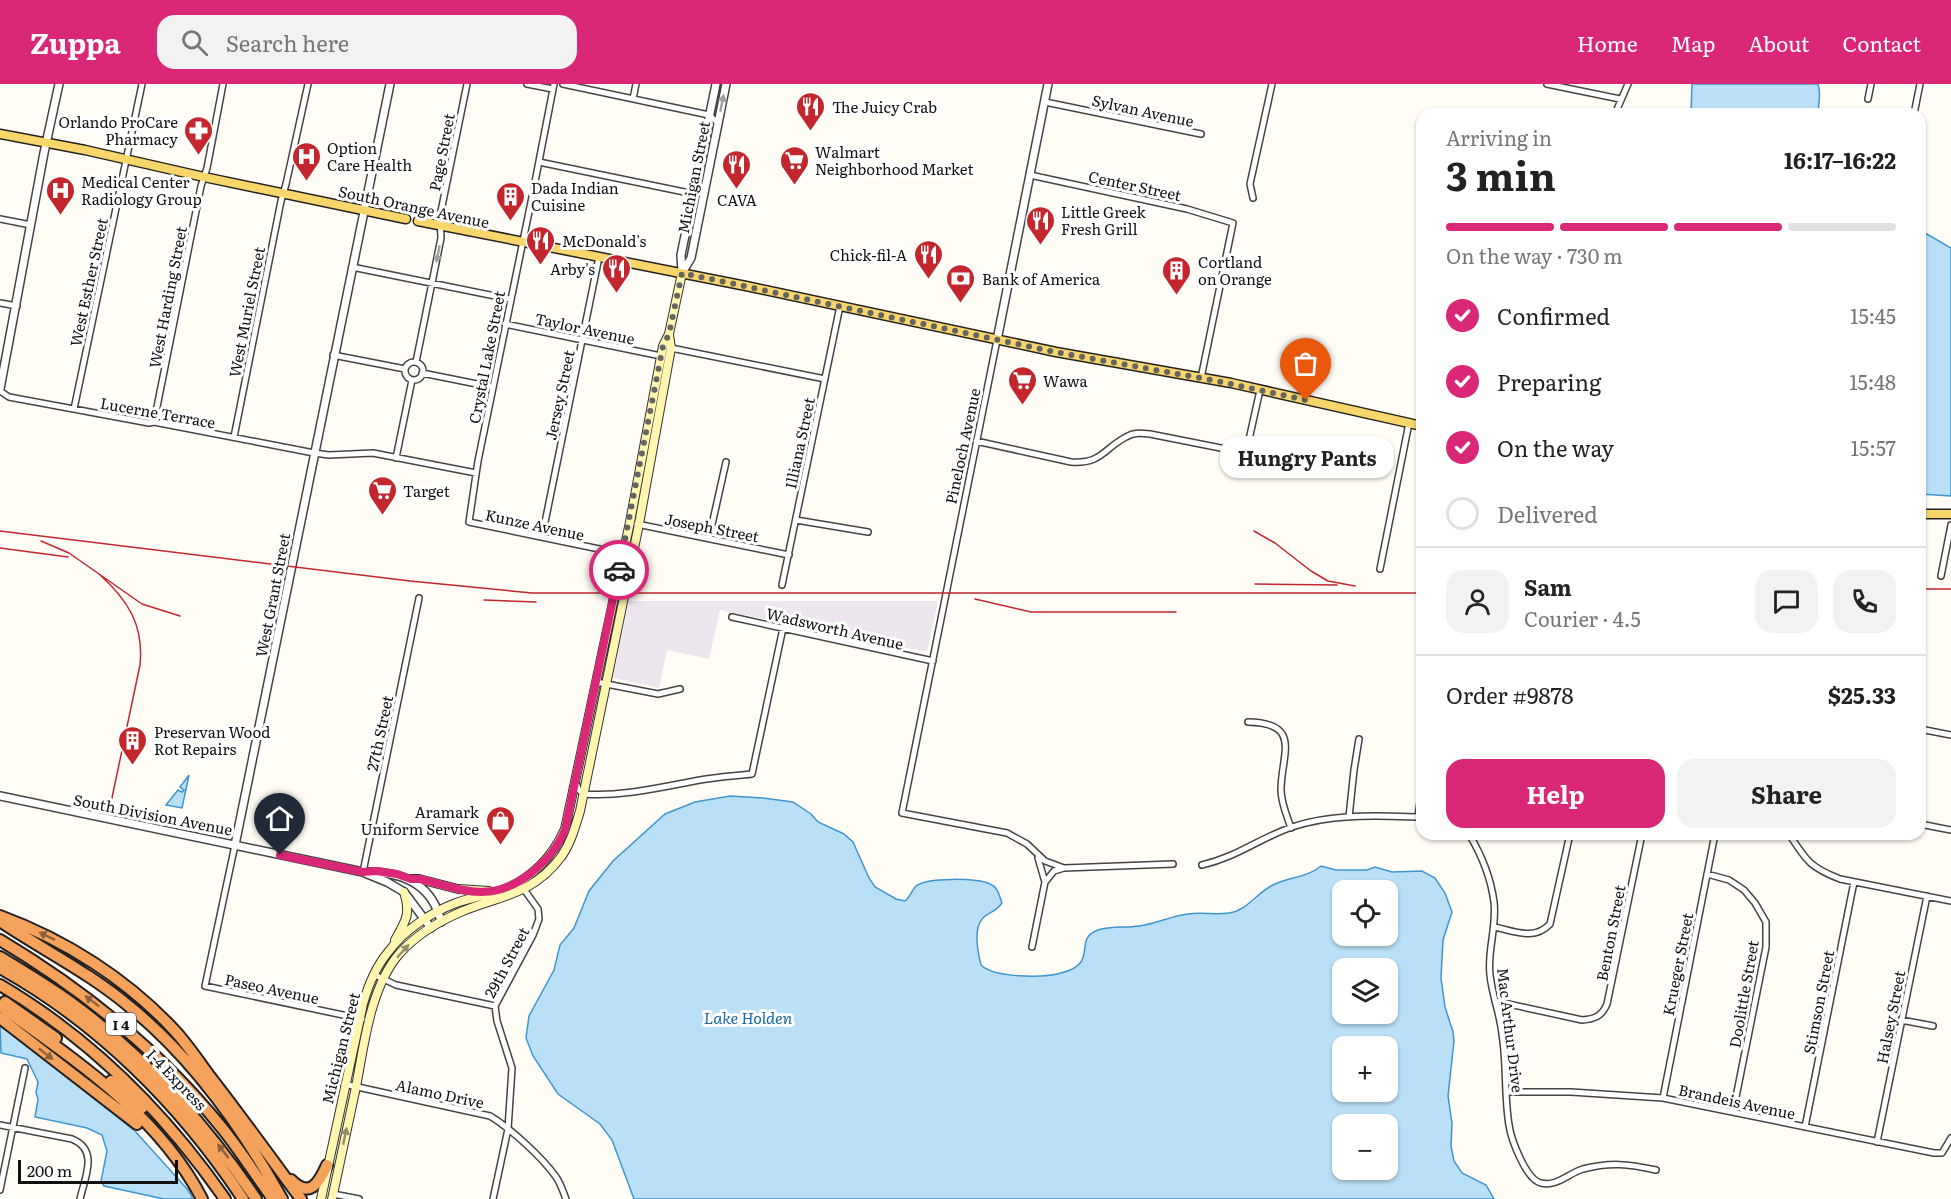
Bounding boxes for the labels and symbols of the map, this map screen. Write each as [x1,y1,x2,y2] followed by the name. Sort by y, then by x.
[1090,88,1196,132] street label: Sylvan Avenue
[795,90,827,132] restaurant icon: The Juicy Crab
[718,94,727,113] one-way arrow
[832,95,937,118] place label: The Juicy Crab
[58,110,178,150] place label: Orlando ProCare Pharmacy
[422,111,460,193] street label: Page Street
[183,114,215,156] pharmacy icon: Orlando ProCare Pharmacy
[671,119,715,235] street label: Michigan Street
[327,136,412,176] place label: Option Care Health
[290,140,322,182] hospital icon: Option Care Health
[815,140,973,180] place label: Walmart Neighborhood Market
[778,144,810,186] supermarket icon: Walmart Neighborhood Market
[721,148,753,190] restaurant icon: CAVA
[1087,164,1183,206] street label: Center Street
[81,170,202,210] place label: Medical Center Radiology Group
[44,174,76,216] hospital icon: Medical Center Radiology Group
[531,176,619,216] place label: Dada Indian Cuisine
[336,179,492,233] street label: South Orange Avenue
[494,180,526,222] building icon: Dada Indian Cuisine
[717,188,757,211] place label: CAVA
[1061,200,1146,240] place label: Little Greek Fresh Grill
[1024,204,1056,246] restaurant icon: Little Greek Fresh Grill
[63,216,113,348] street label: West Esther Street
[142,224,192,370] street label: West Harding Street
[525,224,557,266] restaurant icon: McDonald's
[562,229,646,252] place label: McDonald's
[912,238,944,280] restaurant icon: Chick-fil-A
[830,243,907,266] place label: Chick-fil-A
[222,245,270,379] street label: West Muriel Street
[433,245,442,264] one-way arrow
[1198,250,1272,290] place label: Cortland on Orange
[600,252,632,294] restaurant icon: Arby's
[1161,254,1193,296] building icon: Cortland on Orange
[550,257,595,280] place label: Arby's
[945,262,977,304] bank icon: Bank of America
[982,267,1101,290] place label: Bank of America
[462,289,510,425] street label: Crystal Lake Street
[533,306,637,350] street label: Taylor Avenue
[1280,338,1331,400] pin
[538,348,580,442] street label: Jersey Street
[1006,364,1038,406] supermarket icon: Wawa
[1043,369,1088,392] place label: Wawa
[938,386,986,506] street label: Pineloch Avenue
[99,391,218,433] street label: Lucerne Terrace
[778,395,820,491] street label: Illiana Street
[1219,436,1393,478] callout: Hungry Pants
[366,474,398,516] supermarket icon: Target
[403,479,450,502] place label: Target
[483,502,587,546] street label: Kunze Avenue
[663,507,761,547] street label: Joseph Street
[249,531,295,659] street label: West Grant Street
[589,540,649,600] courier
[764,601,906,655] street label: Wadsworth Avenue
[360,693,398,773] street label: 27th Street
[154,720,270,760] place label: Preservan Wood Rot Repairs
[117,724,149,766] building icon: Preservan Wood Rot Repairs
[71,787,235,841] street label: South Division Avenue
[254,793,305,855] pin
[361,800,480,840] place label: Aramark Uniform Service
[484,804,516,846] shop icon: Aramark Uniform Service
[1589,883,1631,983] street label: Benton Street
[1656,911,1698,1017] street label: Krueger Street
[478,922,534,1002] street label: 29th Street
[38,931,55,940] one-way arrow
[1722,938,1764,1050] street label: Doolittle Street
[396,944,409,959] one-way arrow
[1797,948,1839,1056] street label: Stimson Street
[1492,966,1530,1094] street label: Mac Arthur Drive
[223,967,322,1009] street label: Paseo Avenue
[1870,968,1910,1066] street label: Halsey Street
[315,990,365,1106] street label: Michigan Street
[84,994,100,1007] one-way arrow
[704,1005,793,1029] water label: Lake Holden
[106,1013,136,1035] road number: I 4
[142,1043,212,1115] street label: I-4 Express
[39,1047,54,1059] one-way arrow
[394,1072,486,1114] street label: Alamo Drive
[1676,1077,1798,1125] street label: Brandeis Avenue
[341,1127,350,1146] one-way arrow
[216,1143,229,1159] one-way arrow
[18,1157,178,1184] scale bar

